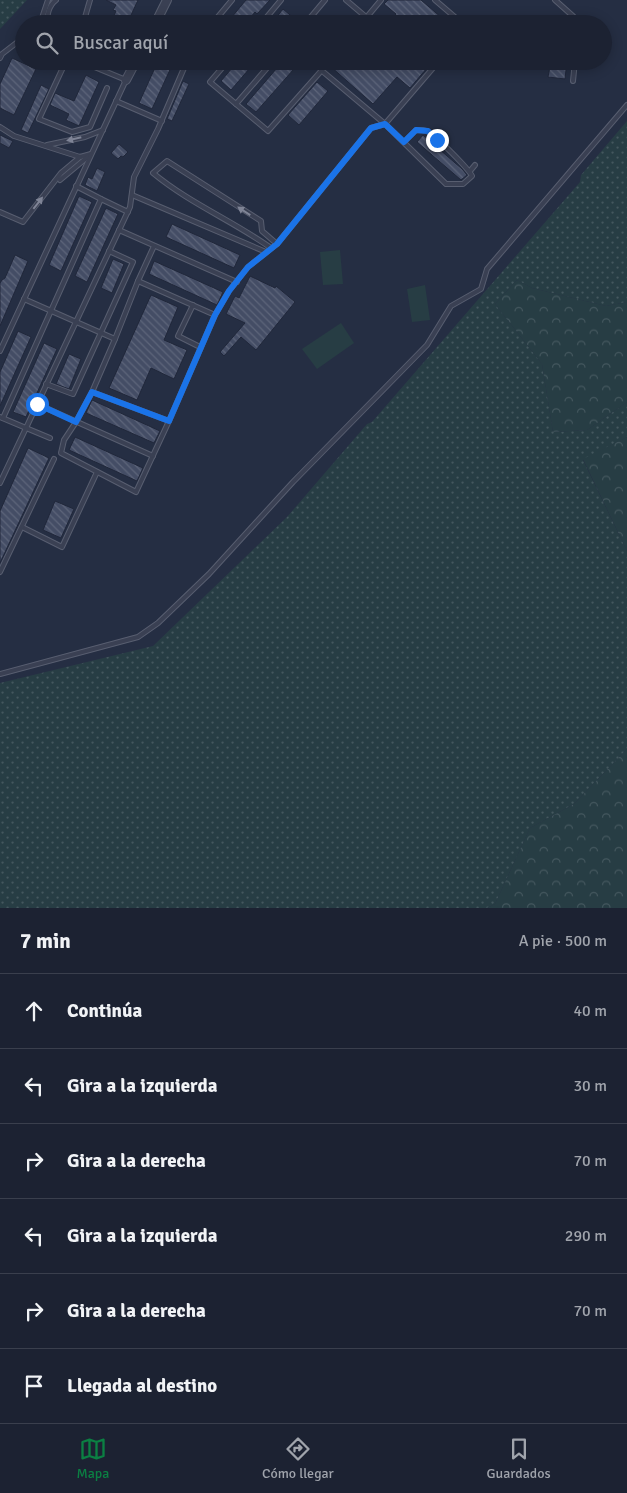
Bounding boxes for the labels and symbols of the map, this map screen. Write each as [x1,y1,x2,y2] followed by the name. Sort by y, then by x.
[426,129,449,152] route end
[67,135,82,143] one-way arrow
[32,197,43,210] one-way arrow
[238,206,251,215] one-way arrow
[26,393,49,416] route start

